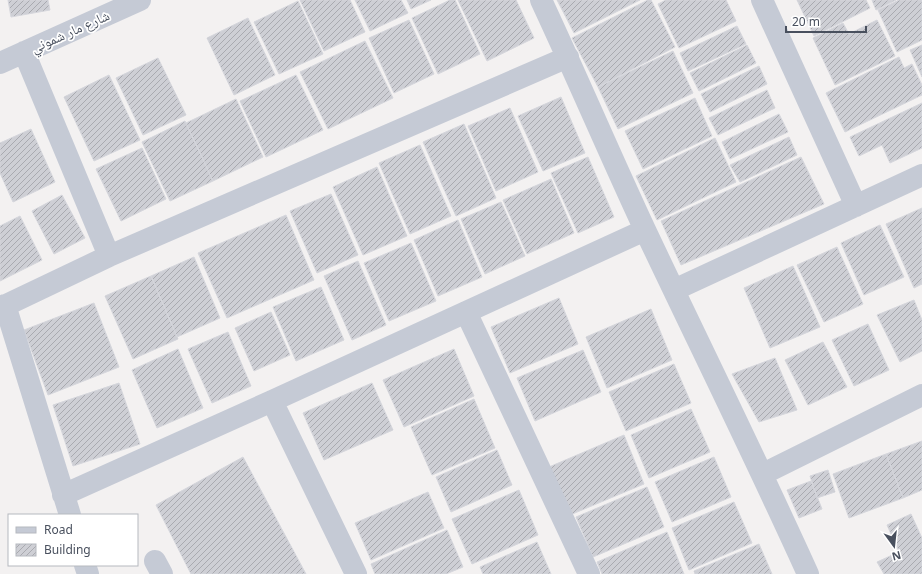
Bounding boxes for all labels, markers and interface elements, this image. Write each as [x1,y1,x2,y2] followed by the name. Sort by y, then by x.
[28,5,113,59] street label: شارع مار شموني
[786,8,866,34] scale bar
[792,13,820,30] text: 20 m
[8,514,138,566] legend
[44,521,73,538] text: Road
[874,526,914,566] north arrow
[44,541,91,558] text: Building
[890,548,903,565] text: N

